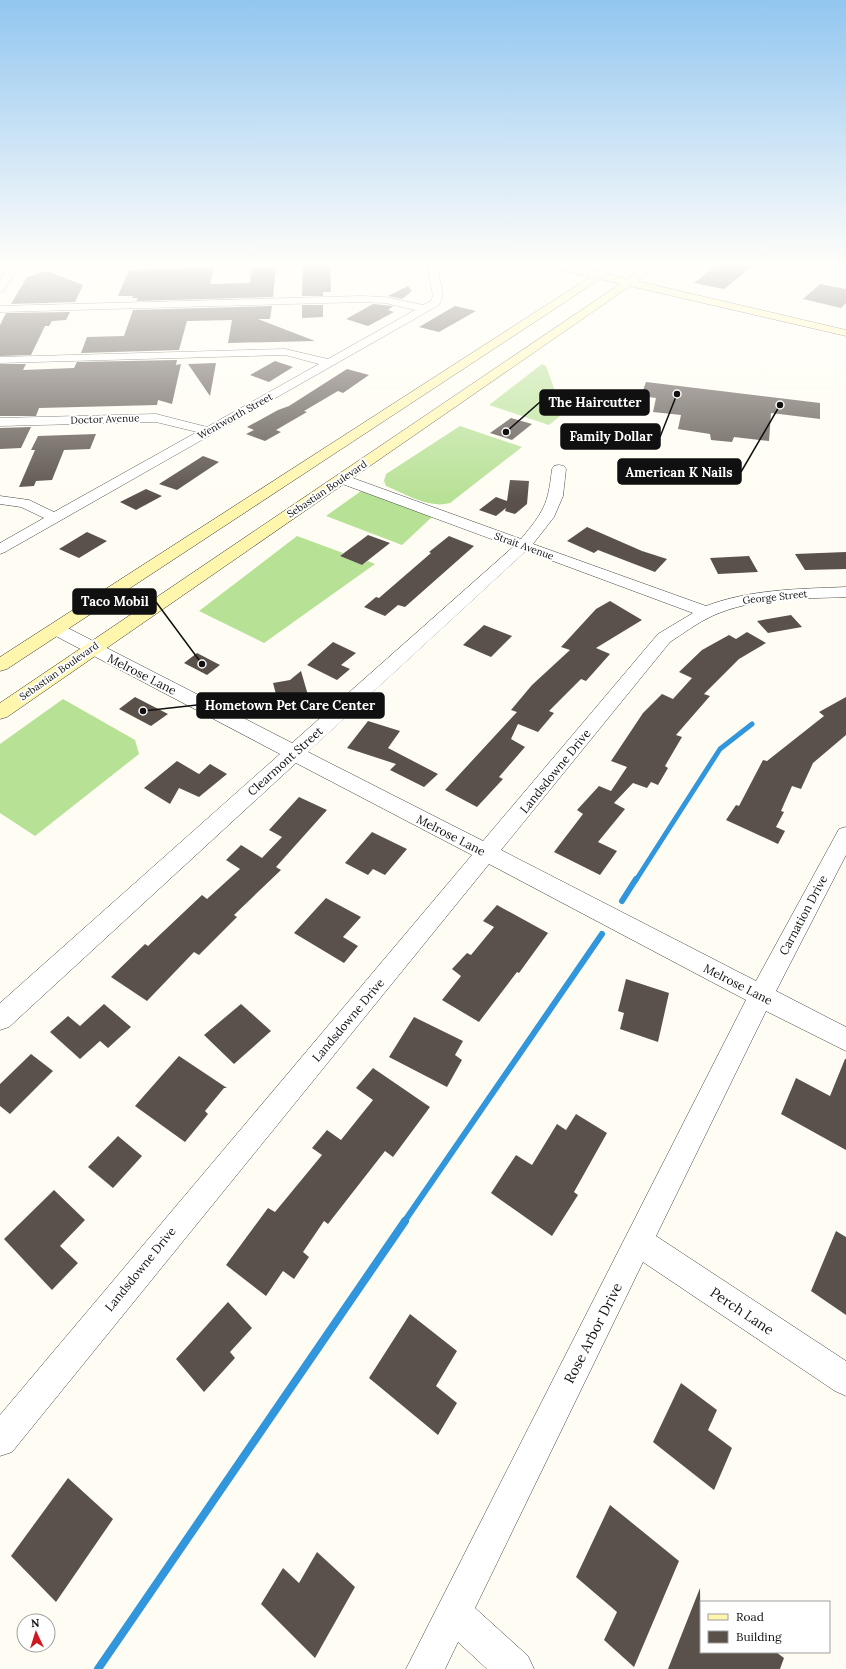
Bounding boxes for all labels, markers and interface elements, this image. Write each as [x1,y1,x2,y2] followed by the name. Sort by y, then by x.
[195,390,275,442] street label: Wentworth Street
[540,390,649,415] callout: The Haircutter
[548,394,642,411] text: The Haircutter
[70,411,140,427] street label: Doctor Avenue
[561,424,660,449] callout: Family Dollar
[570,428,653,445] text: Family Dollar
[285,457,369,521] street label: Sebastian Boulevard
[618,459,741,484] callout: American K Nails
[625,464,733,481] text: American K Nails
[492,529,556,563] street label: Strait Avenue
[742,587,808,607] street label: George Street
[73,589,156,614] callout: Taco Mobil
[81,593,149,610] text: Taco Mobil
[17,639,101,703] street label: Sebastian Boulevard
[105,650,179,698] street label: Melrose Lane
[197,693,384,718] callout: Hometown Pet Care Center
[205,697,376,714] text: Hometown Pet Care Center
[244,723,326,799] street label: Clearmont Street
[516,725,594,816] street label: Landsdowne Drive
[414,811,488,859] street label: Melrose Lane
[776,872,831,958] street label: Carnation Drive
[701,960,775,1008] street label: Melrose Lane
[309,975,388,1065] street label: Landsdowne Drive
[101,1223,179,1314] street label: Landsdowne Drive
[560,1279,626,1386] street label: Rose Arbor Drive
[707,1283,778,1339] street label: Perch Lane
[700,1601,830,1653] legend
[736,1609,764,1624] text: Road
[16,1613,56,1653] north arrow
[31,1616,41,1630] text: N
[736,1629,782,1644] text: Building

